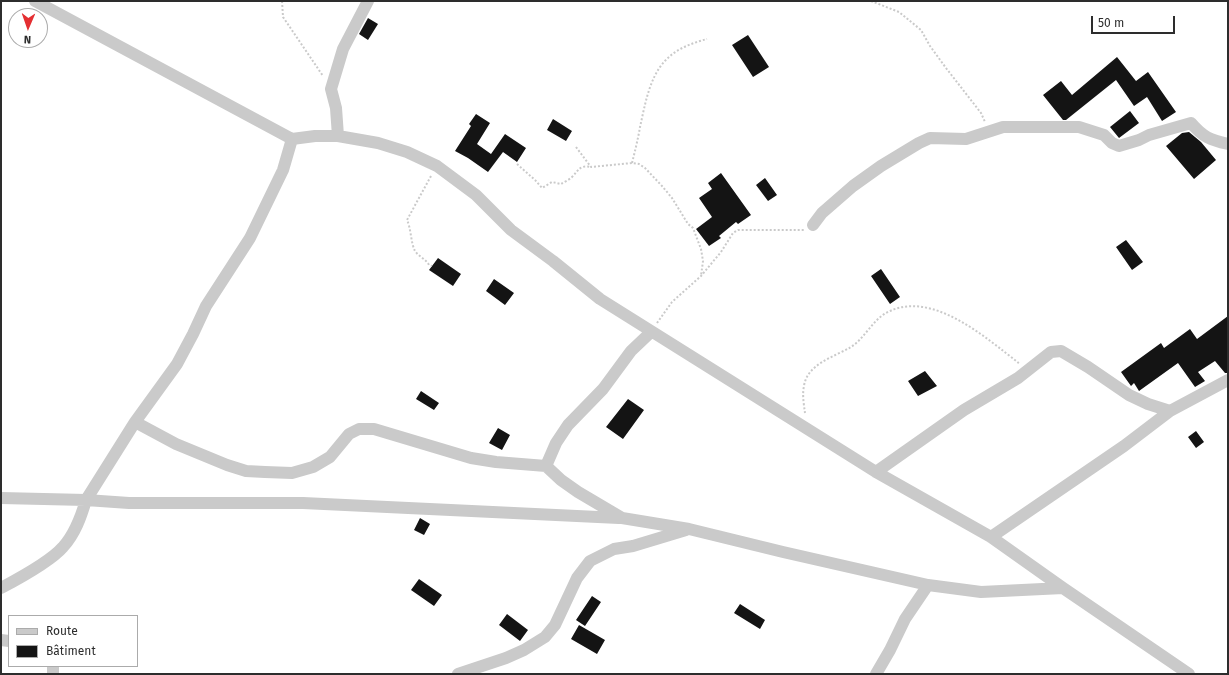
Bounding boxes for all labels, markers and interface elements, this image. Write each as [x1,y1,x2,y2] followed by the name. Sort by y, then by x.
[8,8,48,48] north arrow
[1093,8,1177,34] scale bar
[1098,16,1124,30] text: 50 m
[24,33,31,46] text: N
[8,615,138,667] legend
[46,624,78,638] text: Route
[46,644,96,658] text: Bâtiment

